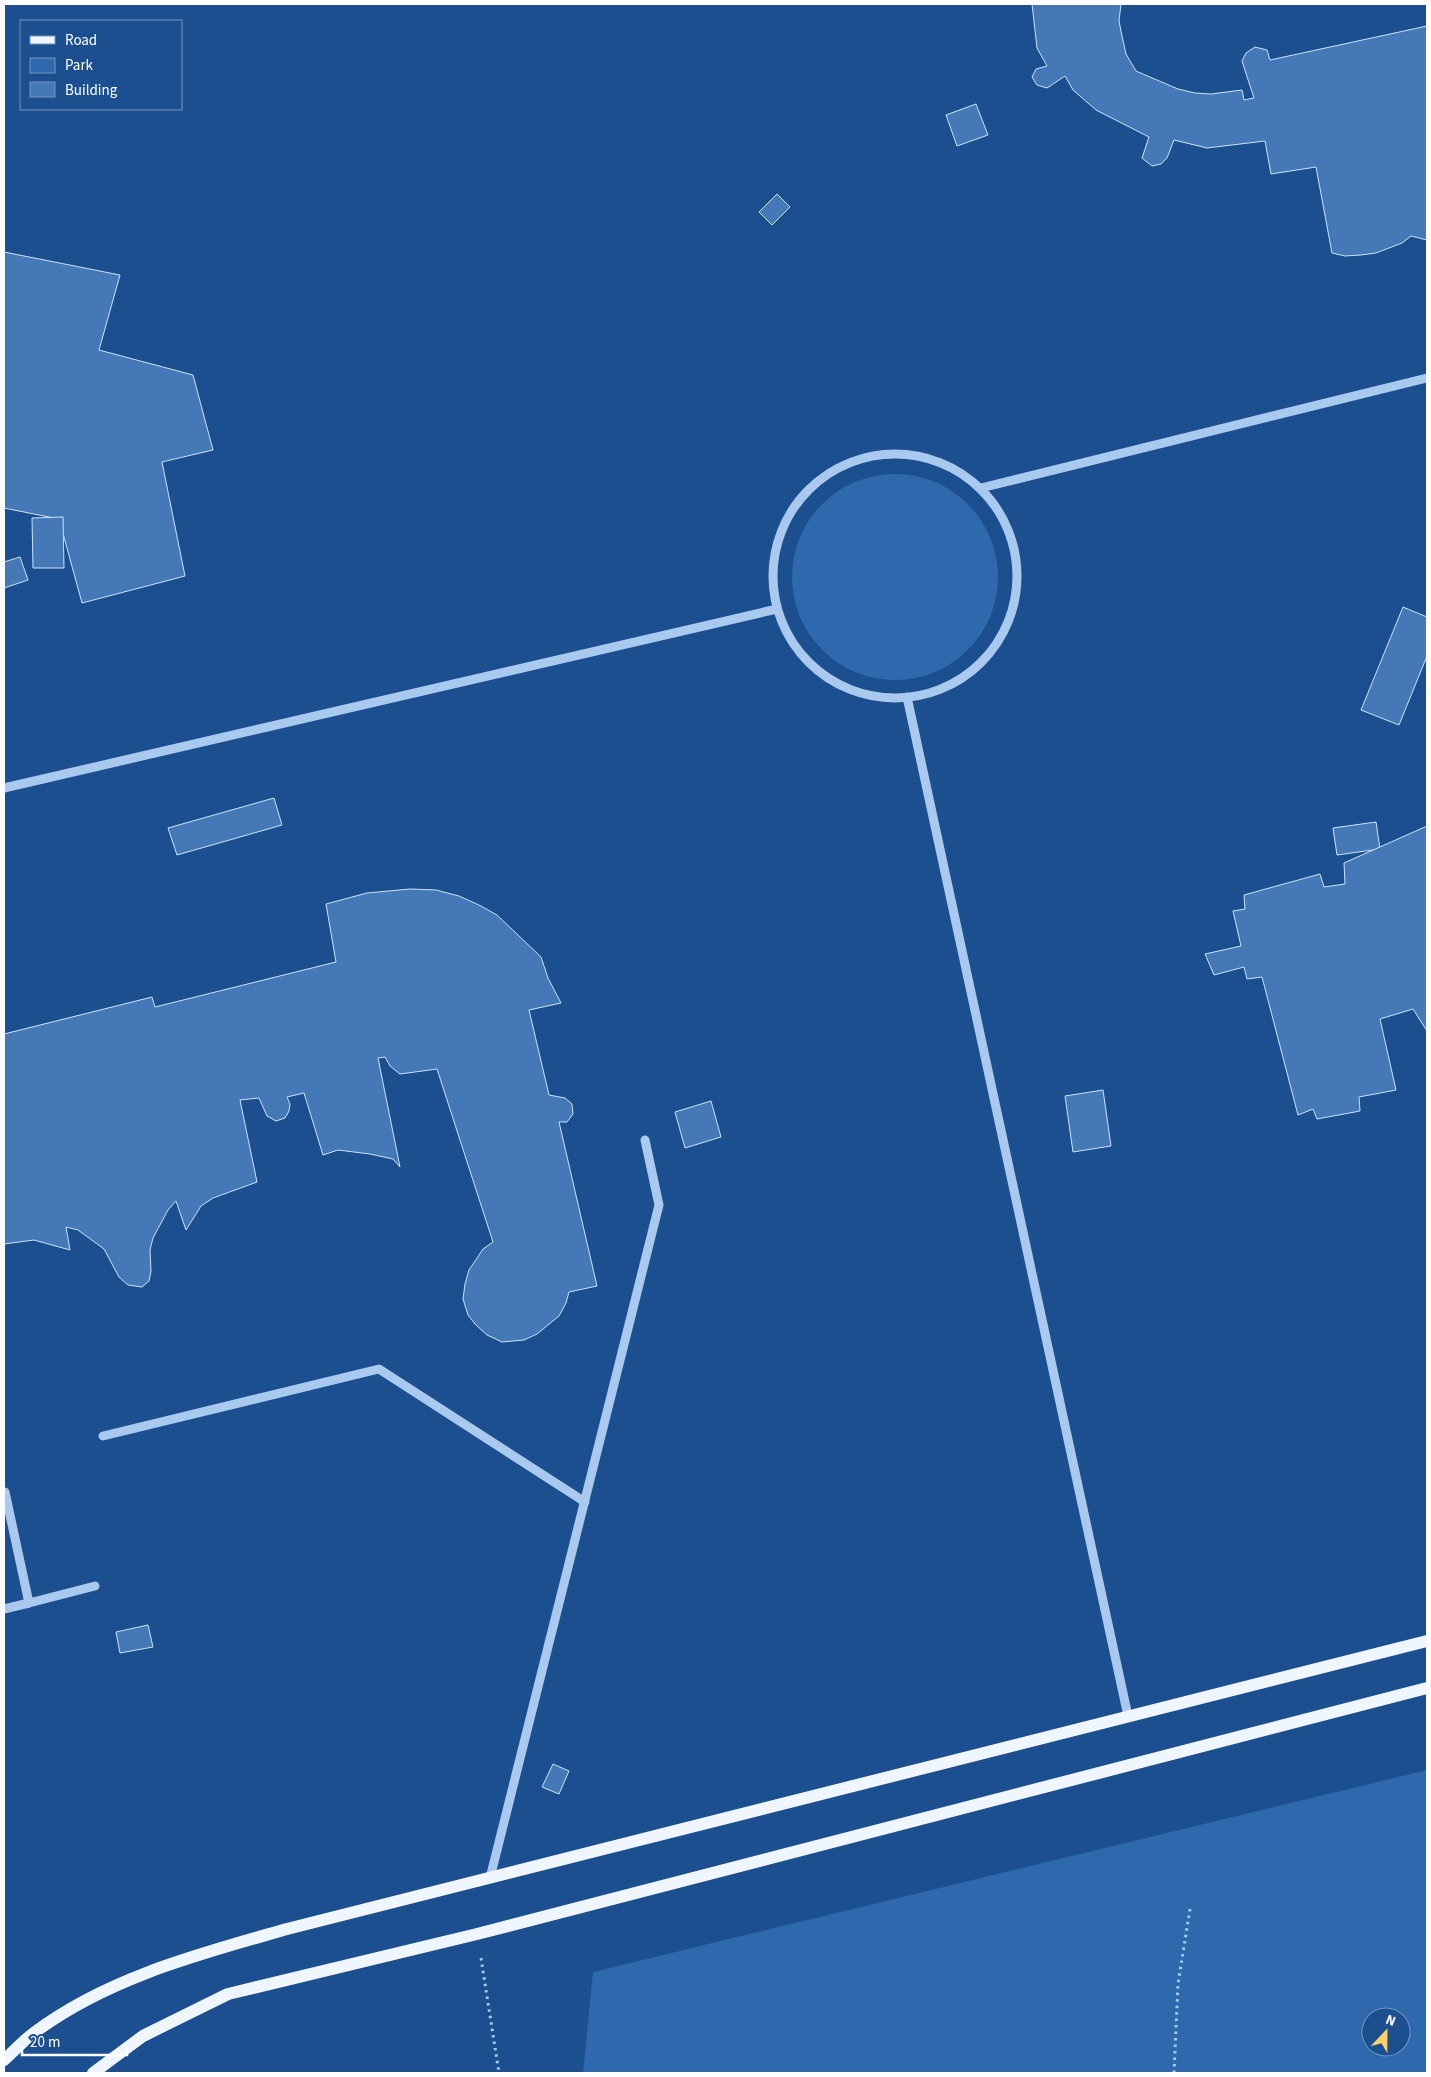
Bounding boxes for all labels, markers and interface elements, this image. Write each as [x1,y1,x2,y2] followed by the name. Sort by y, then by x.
[20,20,182,110] legend
[65,30,97,51] text: Road
[65,55,94,76] text: Park
[65,80,118,101] text: Building
[1361,2007,1411,2057] north arrow
[1382,2010,1399,2032] text: N
[22,2024,128,2056] scale bar
[30,2032,60,2053] text: 20 m

